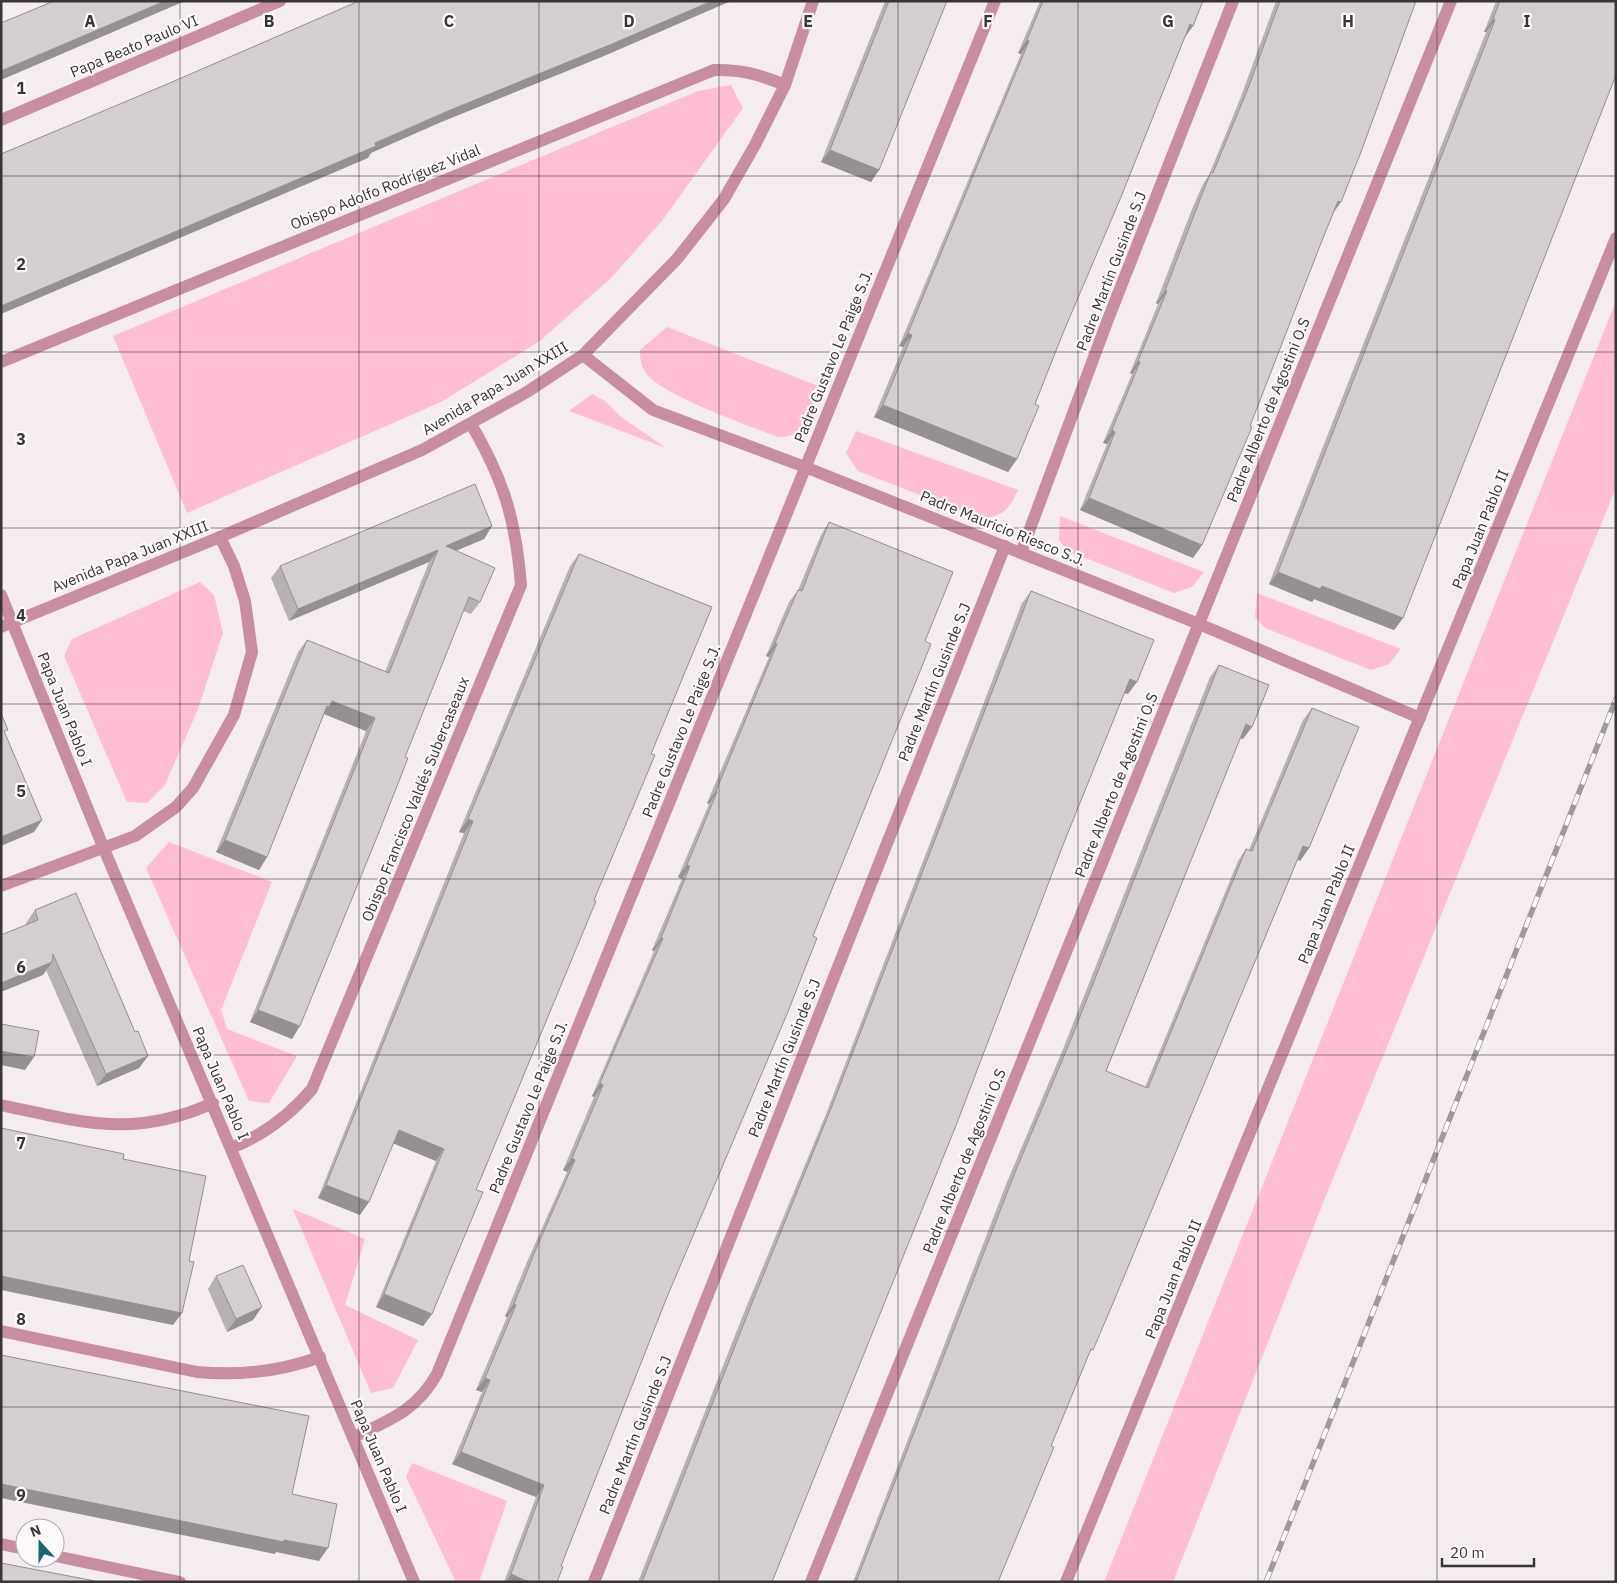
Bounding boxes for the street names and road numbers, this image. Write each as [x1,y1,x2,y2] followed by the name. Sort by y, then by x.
[67,10,201,82] street label: Papa Beato Paulo VI
[287,140,483,234] street label: Obispo Adolfo Rodríguez Vidal
[1072,189,1150,353] street label: Padre Martín Gusinde S.J
[790,267,876,445] street label: Padre Gustavo Le Paige S.J.
[1222,315,1314,505] street label: Padre Alberto de Agostini O.S
[418,337,572,439] street label: Avenida Papa Juan XXIII
[1447,467,1513,591] street label: Papa Juan Pablo II
[918,486,1088,570] street label: Padre Mauricio Riesco S.J.
[49,516,211,596] street label: Avenida Papa Juan XXIII
[894,600,974,764] street label: Padre Martín Gusinde S.J
[638,642,724,820] street label: Padre Gustavo Le Paige S.J.
[34,649,96,769] street label: Papa Juan Pablo I
[357,673,473,924] street label: Obispo Francisco Valdés Subercaseaux
[1070,690,1162,880] street label: Padre Alberto de Agostini O.S
[1293,842,1359,966] street label: Papa Juan Pablo II
[744,976,824,1140] street label: Padre Martín Gusinde S.J
[485,1018,571,1196] street label: Padre Gustavo Le Paige S.J.
[189,1024,253,1142] street label: Papa Juan Pablo I
[918,1066,1010,1256] street label: Padre Alberto de Agostini O.S
[1140,1217,1206,1341] street label: Papa Juan Pablo II
[595,1353,675,1517] street label: Padre Martín Gusinde S.J
[347,1397,411,1515] street label: Papa Juan Pablo I

